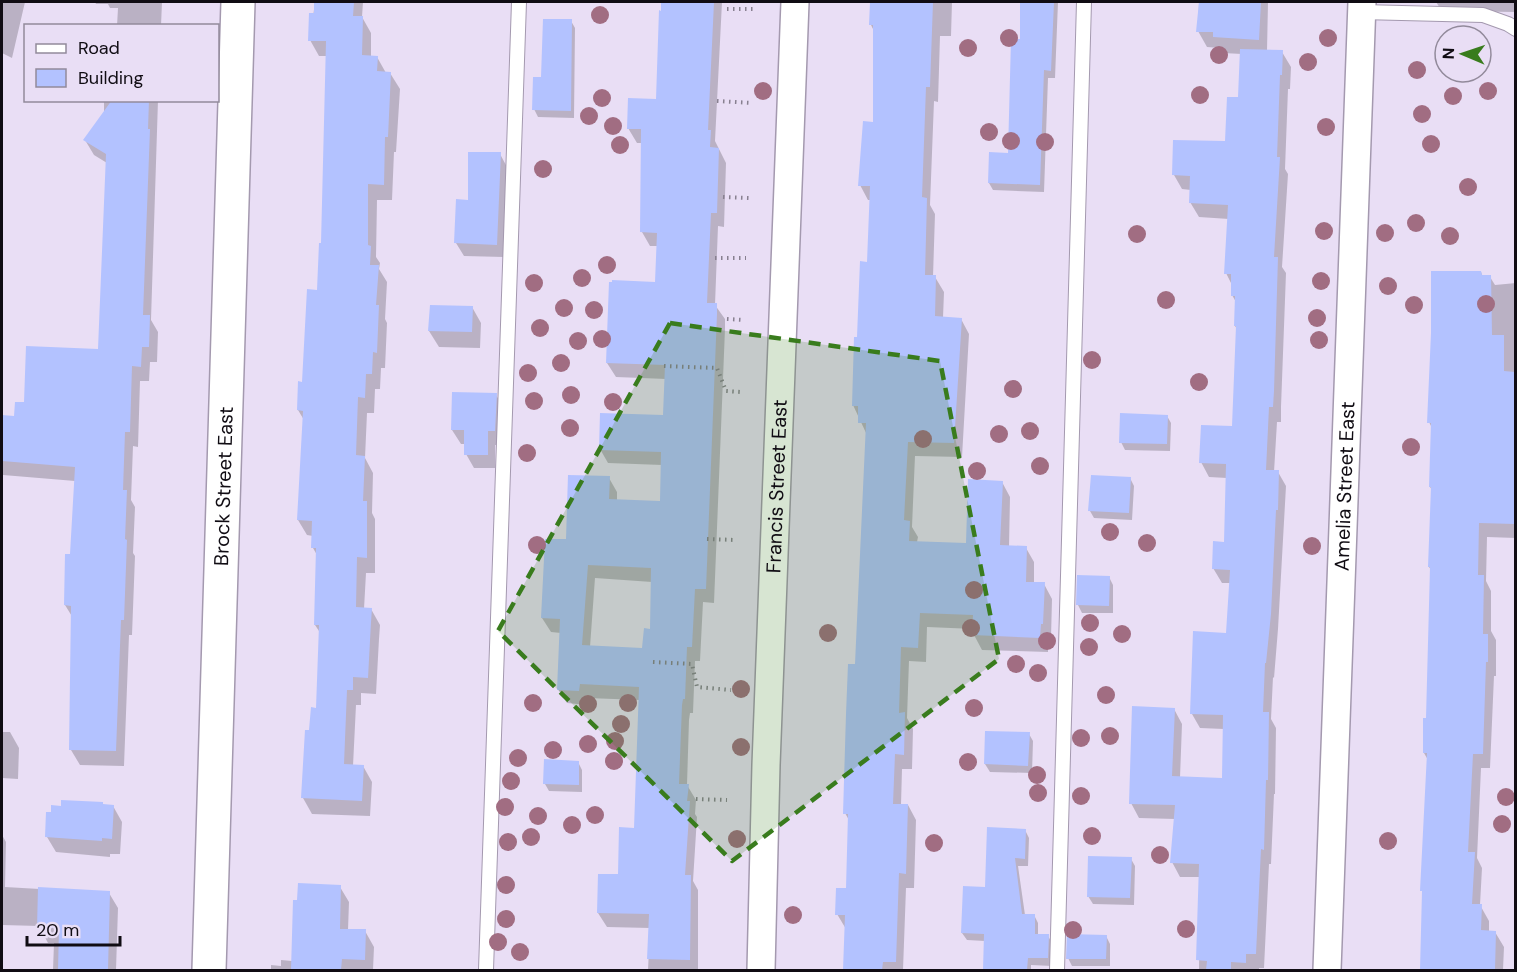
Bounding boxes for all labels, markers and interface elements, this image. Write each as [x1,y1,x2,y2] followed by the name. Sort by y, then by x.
[24,24,219,102] legend
[1433,24,1493,84] north arrow
[78,36,120,60] text: Road
[1438,47,1459,60] text: N
[78,66,143,90] text: Building
[760,399,793,574] street label: Francis Street East
[1328,401,1361,572] street label: Amelia Street East
[208,406,239,566] street label: Brock Street East
[27,909,120,947] scale bar
[36,918,79,942] text: 20 m

